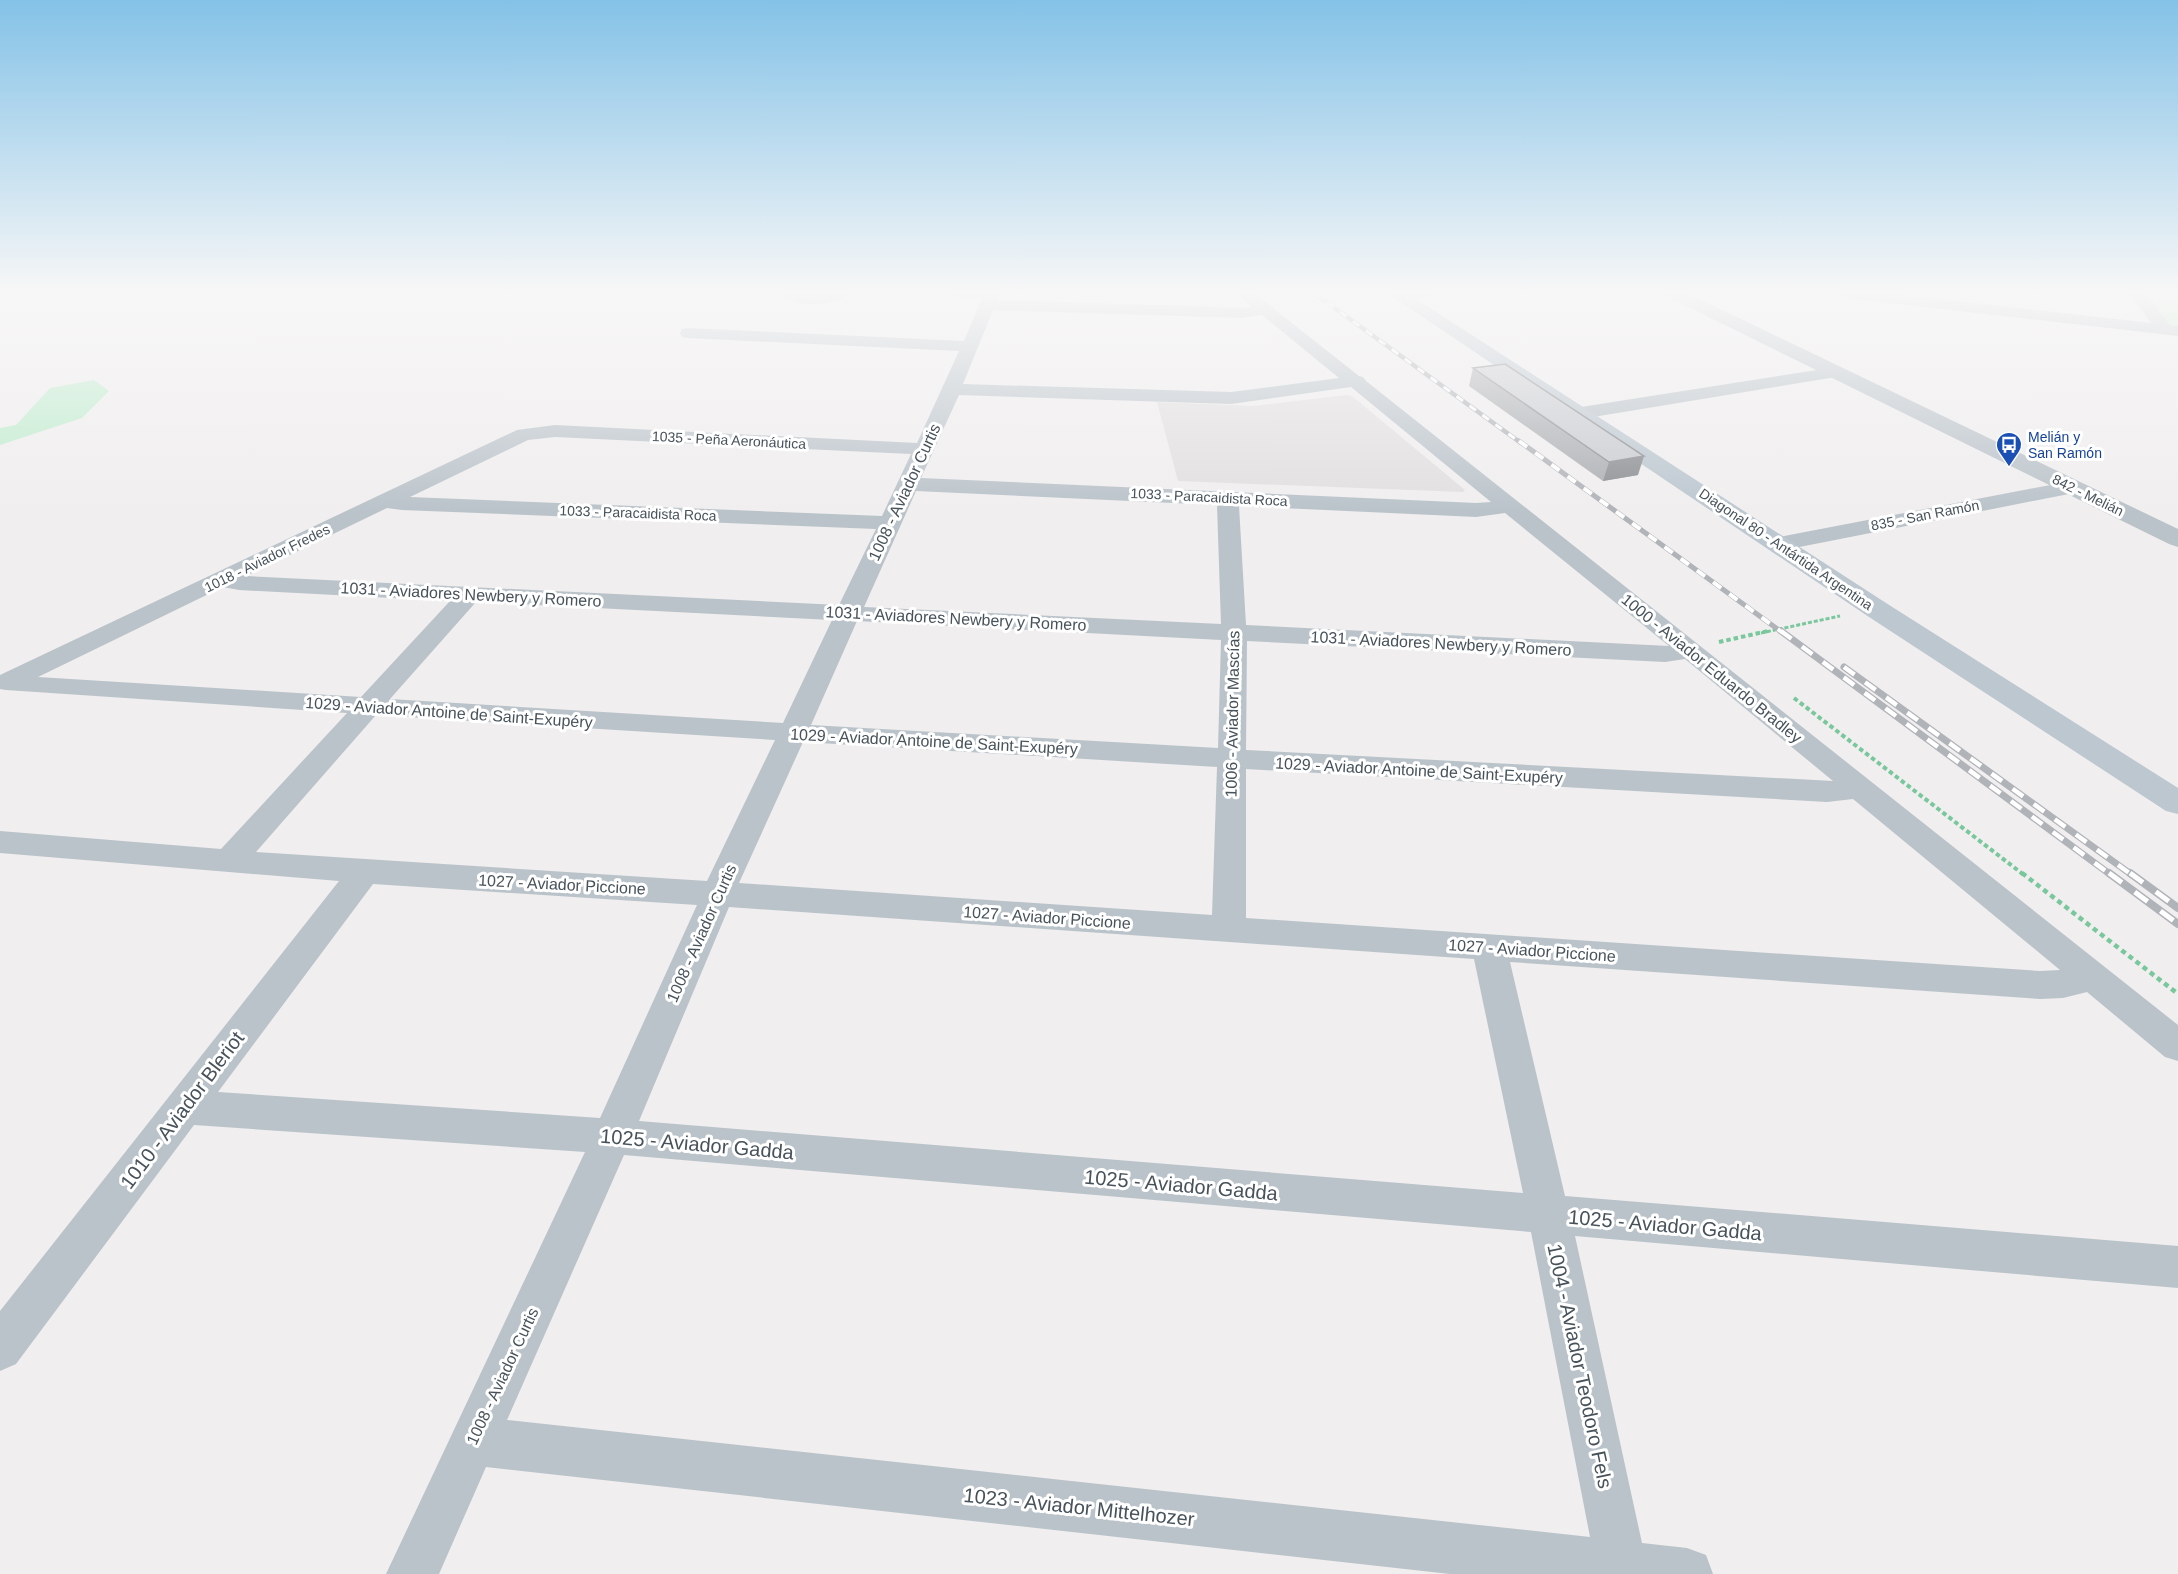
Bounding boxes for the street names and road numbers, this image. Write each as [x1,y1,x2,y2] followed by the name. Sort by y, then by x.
[865,421,944,563] street label: 1008 - Aviador Curtis
[652,428,807,452] street label: 1035 - Peña Aeronáutica
[2050,471,2126,519] street label: 842 - Melián
[1130,485,1288,509] street label: 1033 - Paracaidista Roca
[1696,485,1876,613] street label: Diagonal 80 - Antártida Argentina
[1870,497,1980,533] street label: 835 - San Ramón
[559,502,717,524] street label: 1033 - Paracaidista Roca
[202,521,332,595] street label: 1018 - Aviador Fredes
[340,579,602,610] street label: 1031 - Aviadores Newbery y Romero
[1618,591,1805,746] street label: 1000 - Aviador Eduardo Bradley
[825,603,1087,634] street label: 1031 - Aviadores Newbery y Romero
[1310,628,1572,659] street label: 1031 - Aviadores Newbery y Romero
[1223,630,1242,798] street label: 1006 - Aviador Mascías
[305,694,593,731] street label: 1029 - Aviador Antoine de Saint-Exupéry
[790,725,1078,758] street label: 1029 - Aviador Antoine de Saint-Exupéry
[1275,754,1563,787] street label: 1029 - Aviador Antoine de Saint-Exupéry
[663,862,740,1005] street label: 1008 - Aviador Curtis
[478,872,646,897] street label: 1027 - Aviador Piccione
[963,903,1131,932] street label: 1027 - Aviador Piccione
[1448,936,1616,965] street label: 1027 - Aviador Piccione
[116,1027,248,1193] street label: 1010 - Aviador Bleriot
[599,1125,796,1163] street label: 1025 - Aviador Gadda
[1083,1166,1280,1204] street label: 1025 - Aviador Gadda
[1567,1206,1764,1244] street label: 1025 - Aviador Gadda
[1543,1242,1617,1490] street label: 1004 - Aviador Teodoro Fels
[463,1305,542,1447] street label: 1008 - Aviador Curtis
[962,1484,1196,1530] street label: 1023 - Aviador Mittelhozer

